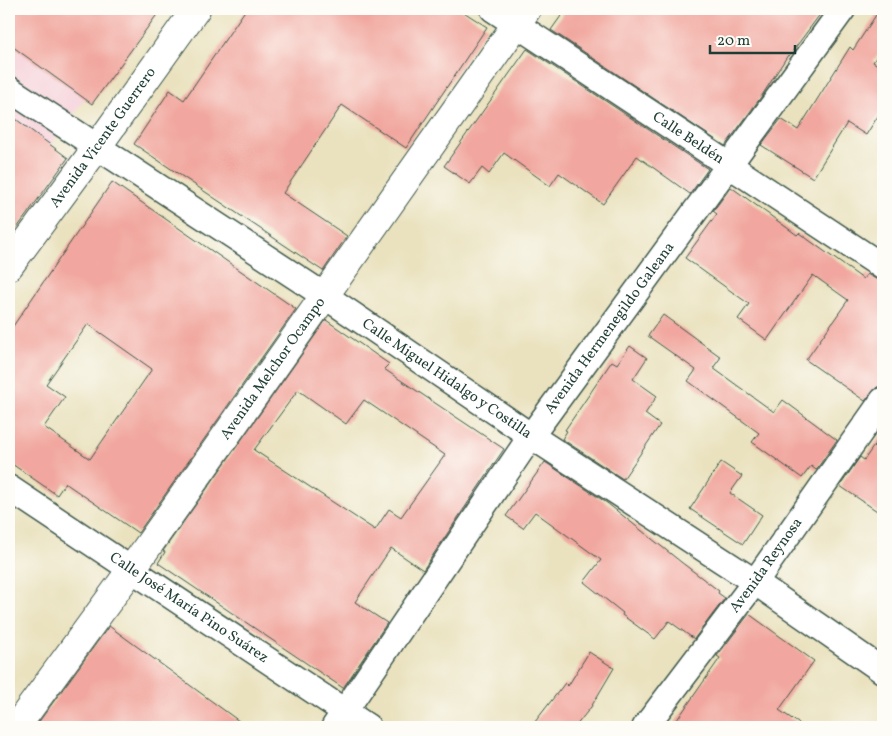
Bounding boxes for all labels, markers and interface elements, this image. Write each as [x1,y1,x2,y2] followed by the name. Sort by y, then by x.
[710,22,794,54] scale bar
[717,31,750,52] text: 20 m
[45,63,161,212] street label: Avenida Vicente Guerrero
[648,107,728,169] street label: Calle Beldén
[540,238,680,418] street label: Avenida Hermenegildo Galeana
[216,293,331,444] street label: Avenida Melchor Ocampo
[358,313,536,444] street label: Calle Miguel Hidalgo y Costilla
[725,513,808,617] street label: Avenida Reynosa
[105,547,272,668] street label: Calle José María Pino Suárez

